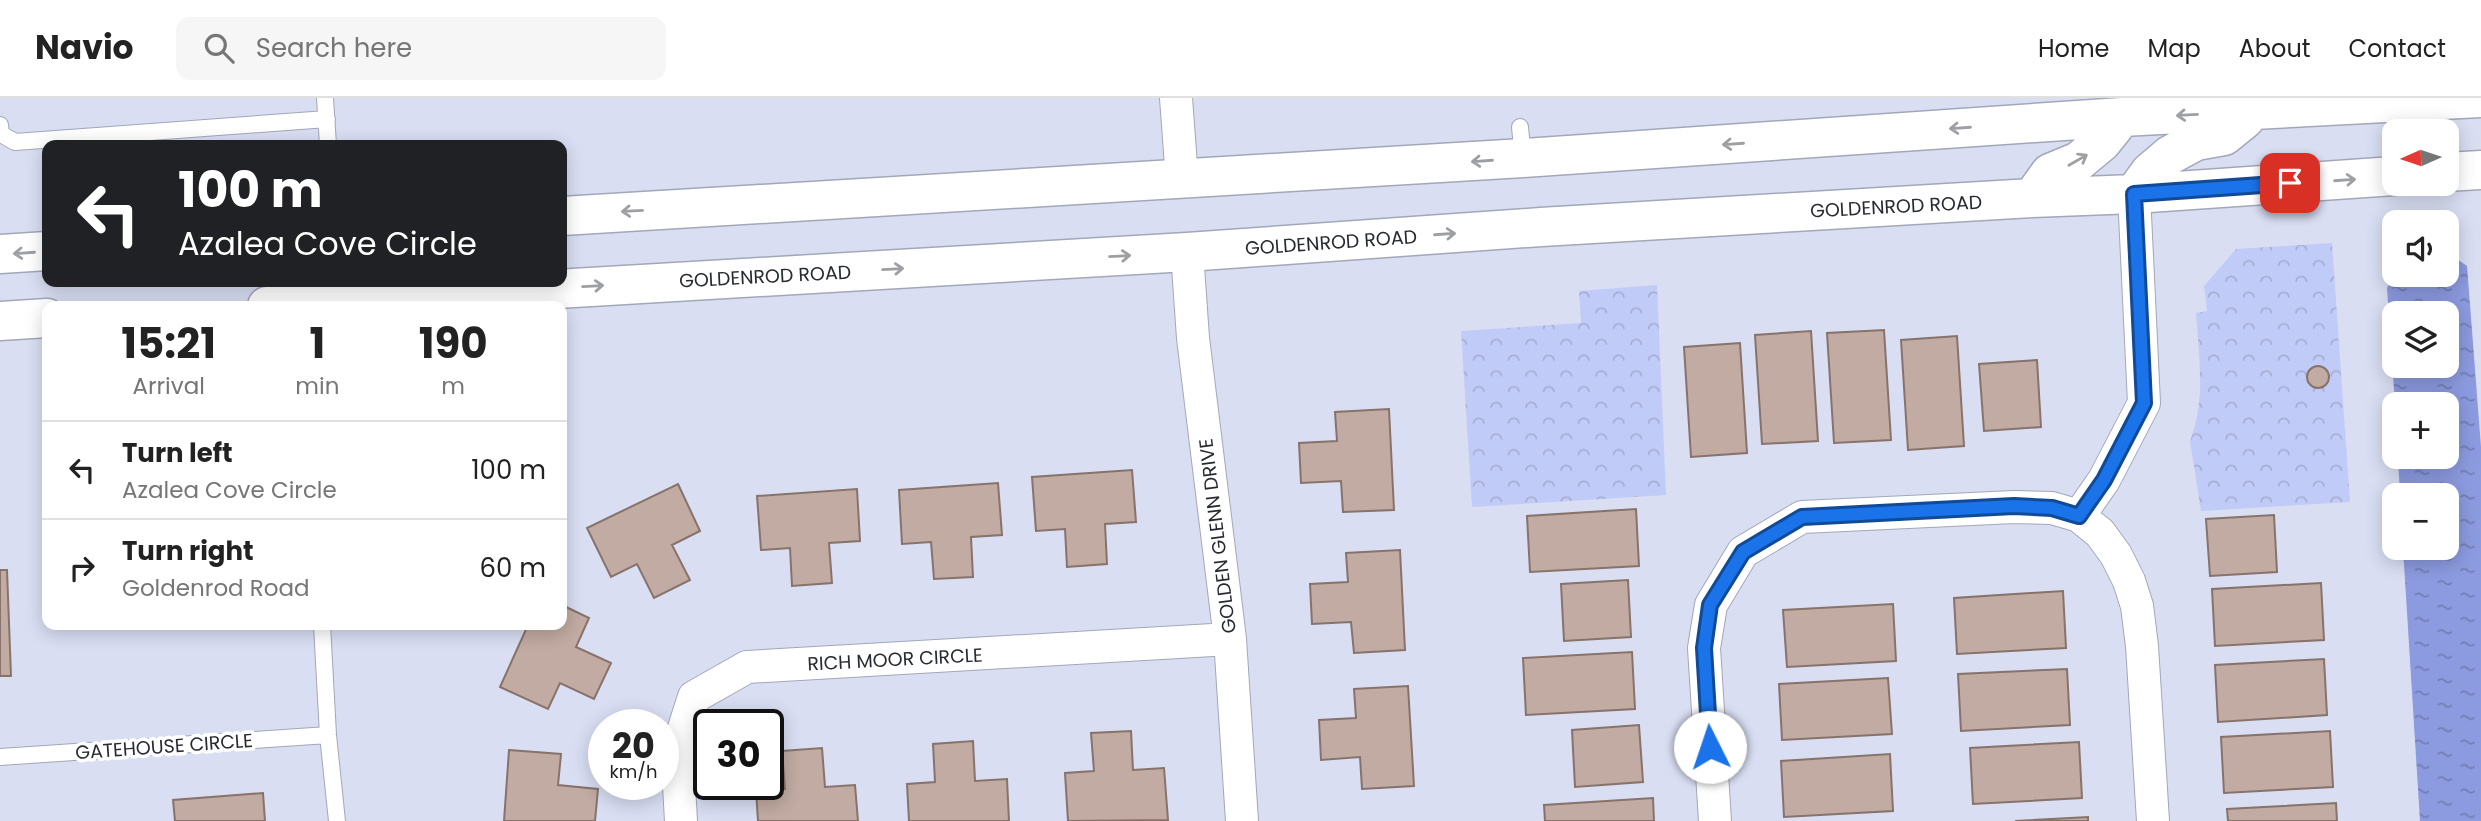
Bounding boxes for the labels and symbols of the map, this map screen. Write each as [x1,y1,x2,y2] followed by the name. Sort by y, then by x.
[2176,108,2199,121] one-way arrow
[2382,119,2459,196] north arrow
[1949,122,1972,135] one-way arrow
[1722,138,1745,151] one-way arrow
[2067,153,2087,167] one-way arrow
[2260,153,2320,213] pin
[1470,154,1493,167] one-way arrow
[2333,173,2356,186] one-way arrow
[1809,189,1983,224] street label: GOLDENROD ROAD
[621,205,644,218] one-way arrow
[1244,223,1418,262] street label: GOLDENROD ROAD
[1433,227,1456,240] one-way arrow
[13,247,35,260] one-way arrow
[1109,249,1132,262] one-way arrow
[678,259,852,294] street label: GOLDENROD ROAD
[882,262,904,275] one-way arrow
[581,280,604,293] one-way arrow
[1192,437,1243,635] street label: GOLDEN GLENN DRIVE
[807,641,983,678] street label: RICH MOOR CIRCLE
[693,709,784,800] speed limit sign: 30
[1673,710,1747,784] position arrow
[74,727,254,766] street label: GATEHOUSE CIRCLE

